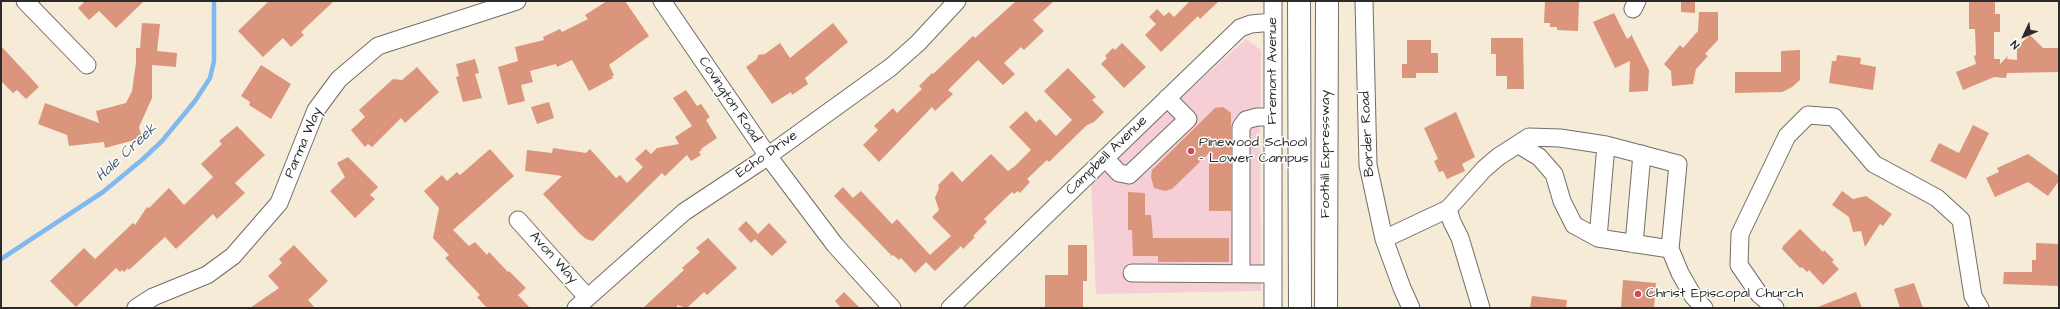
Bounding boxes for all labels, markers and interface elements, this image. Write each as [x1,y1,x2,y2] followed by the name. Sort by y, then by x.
[2004,16,2044,56] north arrow
[1265,17,1281,125] street label: Fremont Avenue
[2007,37,2023,52] text: N
[694,54,764,146] street label: Covington Road
[1318,90,1334,218] street label: Foothill Expressway
[1357,91,1379,177] street label: Border Road
[282,105,326,181] street label: Parma Way
[1063,113,1151,199] street label: Campbell Avenue
[93,120,161,186] water label: Hale Creek
[733,128,801,182] street label: Echo Drive
[1199,135,1309,168] place label: Pinewood School - Lower Campus
[1186,146,1196,156] marker: Pinewood School - Lower Campus
[525,228,581,288] street label: Avon Way
[1646,286,1803,302] place label: Christ Episcopal Church
[1633,289,1643,299] marker: Christ Episcopal Church

